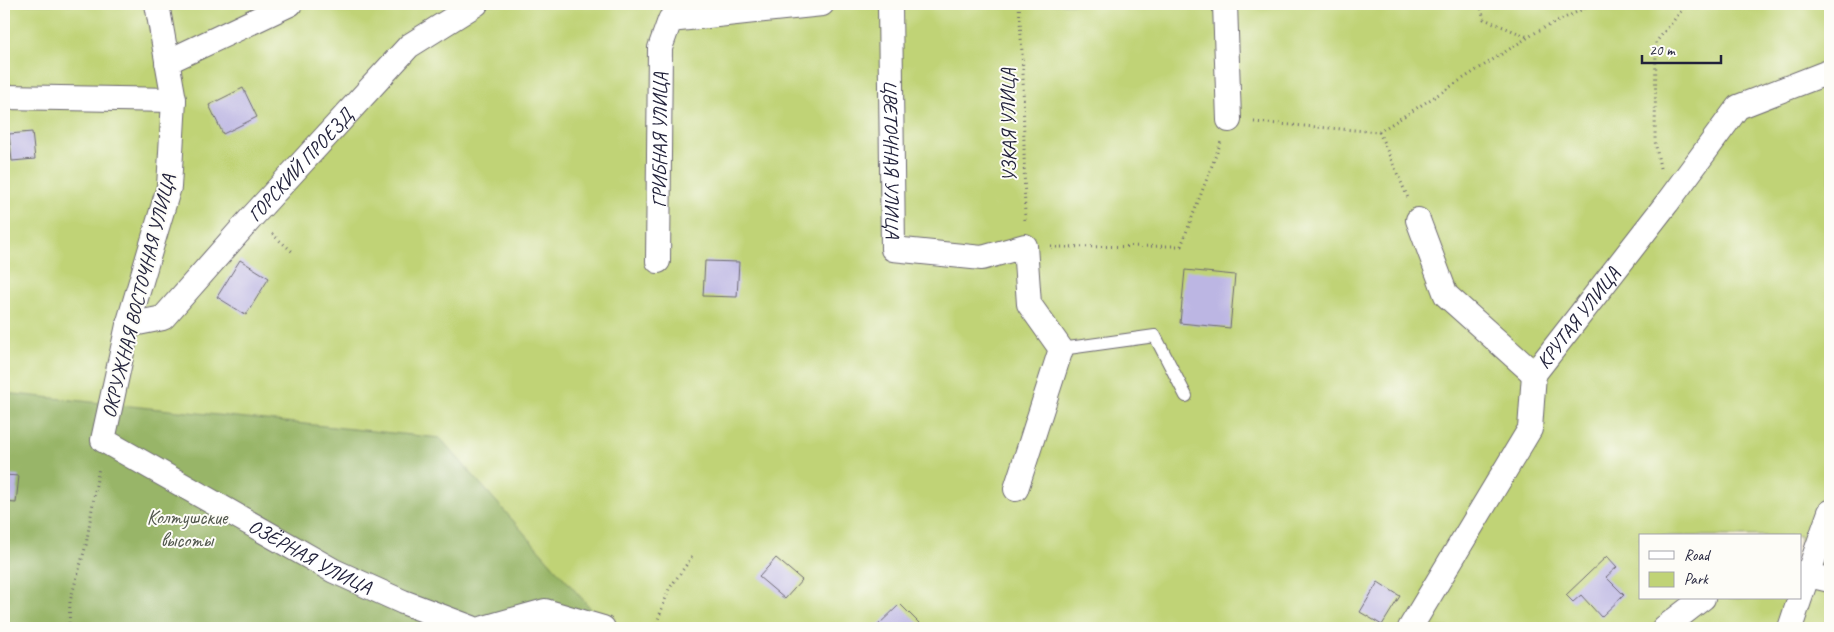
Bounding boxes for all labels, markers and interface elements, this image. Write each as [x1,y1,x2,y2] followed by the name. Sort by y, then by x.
[1642,32,1720,64] scale bar
[1649,41,1676,60] text: 20 m
[995,67,1022,182] street label: УЗКАЯ УЛИЦА
[647,71,673,208] street label: ГРИБНАЯ УЛИЦА
[878,80,905,239] street label: ЦВЕТОЧНАЯ УЛИЦА
[242,103,359,227] street label: ГОРСКИЙ ПРОЕЗД
[96,171,181,420] street label: ОКРУЖНАЯ ВОСТОЧНАЯ УЛИЦА
[1531,261,1626,374] street label: КРУТАЯ УЛИЦА
[147,505,229,553] park label: Колтушские высоты
[244,513,377,600] street label: ОЗЁРНАЯ УЛИЦА
[1639,534,1802,600] legend
[1684,546,1711,565] text: Road
[1684,570,1709,589] text: Park

